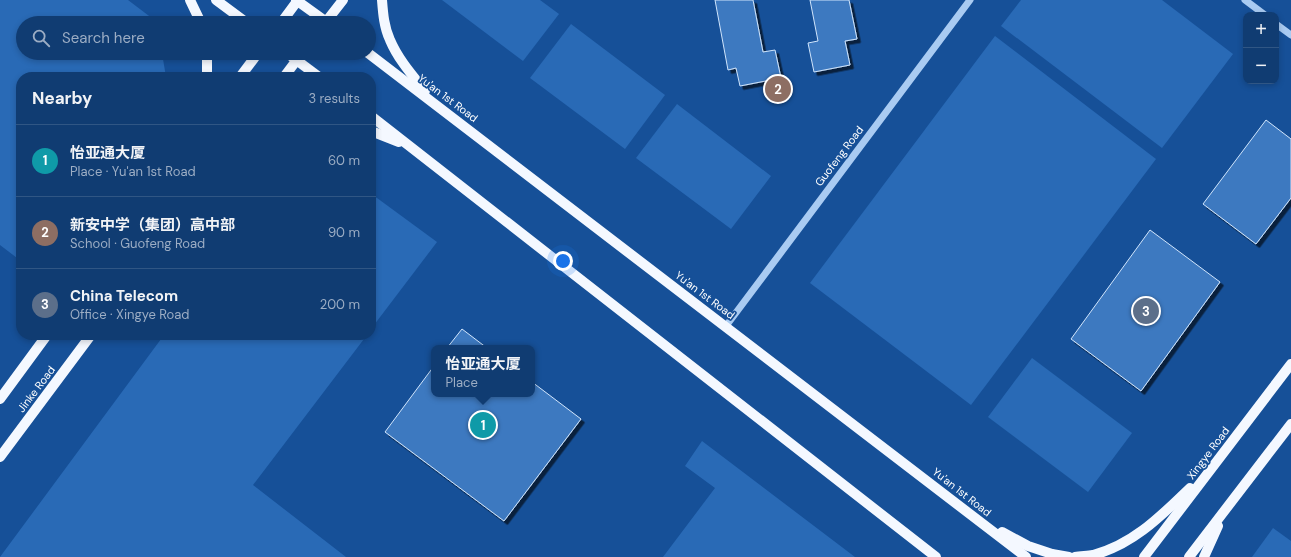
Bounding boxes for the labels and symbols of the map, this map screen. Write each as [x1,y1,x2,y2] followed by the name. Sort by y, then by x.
[415,71,481,125] street label: Yu'an 1st Road
[765,74,791,104] pin: 2
[812,123,866,189] street label: Guofeng Road
[553,251,573,271] your location
[672,268,738,322] street label: Yu'an 1st Road
[1133,296,1159,326] pin: 3
[14,363,58,415] street label: Jinke Road
[470,410,496,440] pin: 1
[1184,424,1232,482] street label: Xingye Road
[930,465,994,519] street label: Yu'an 1st Road

